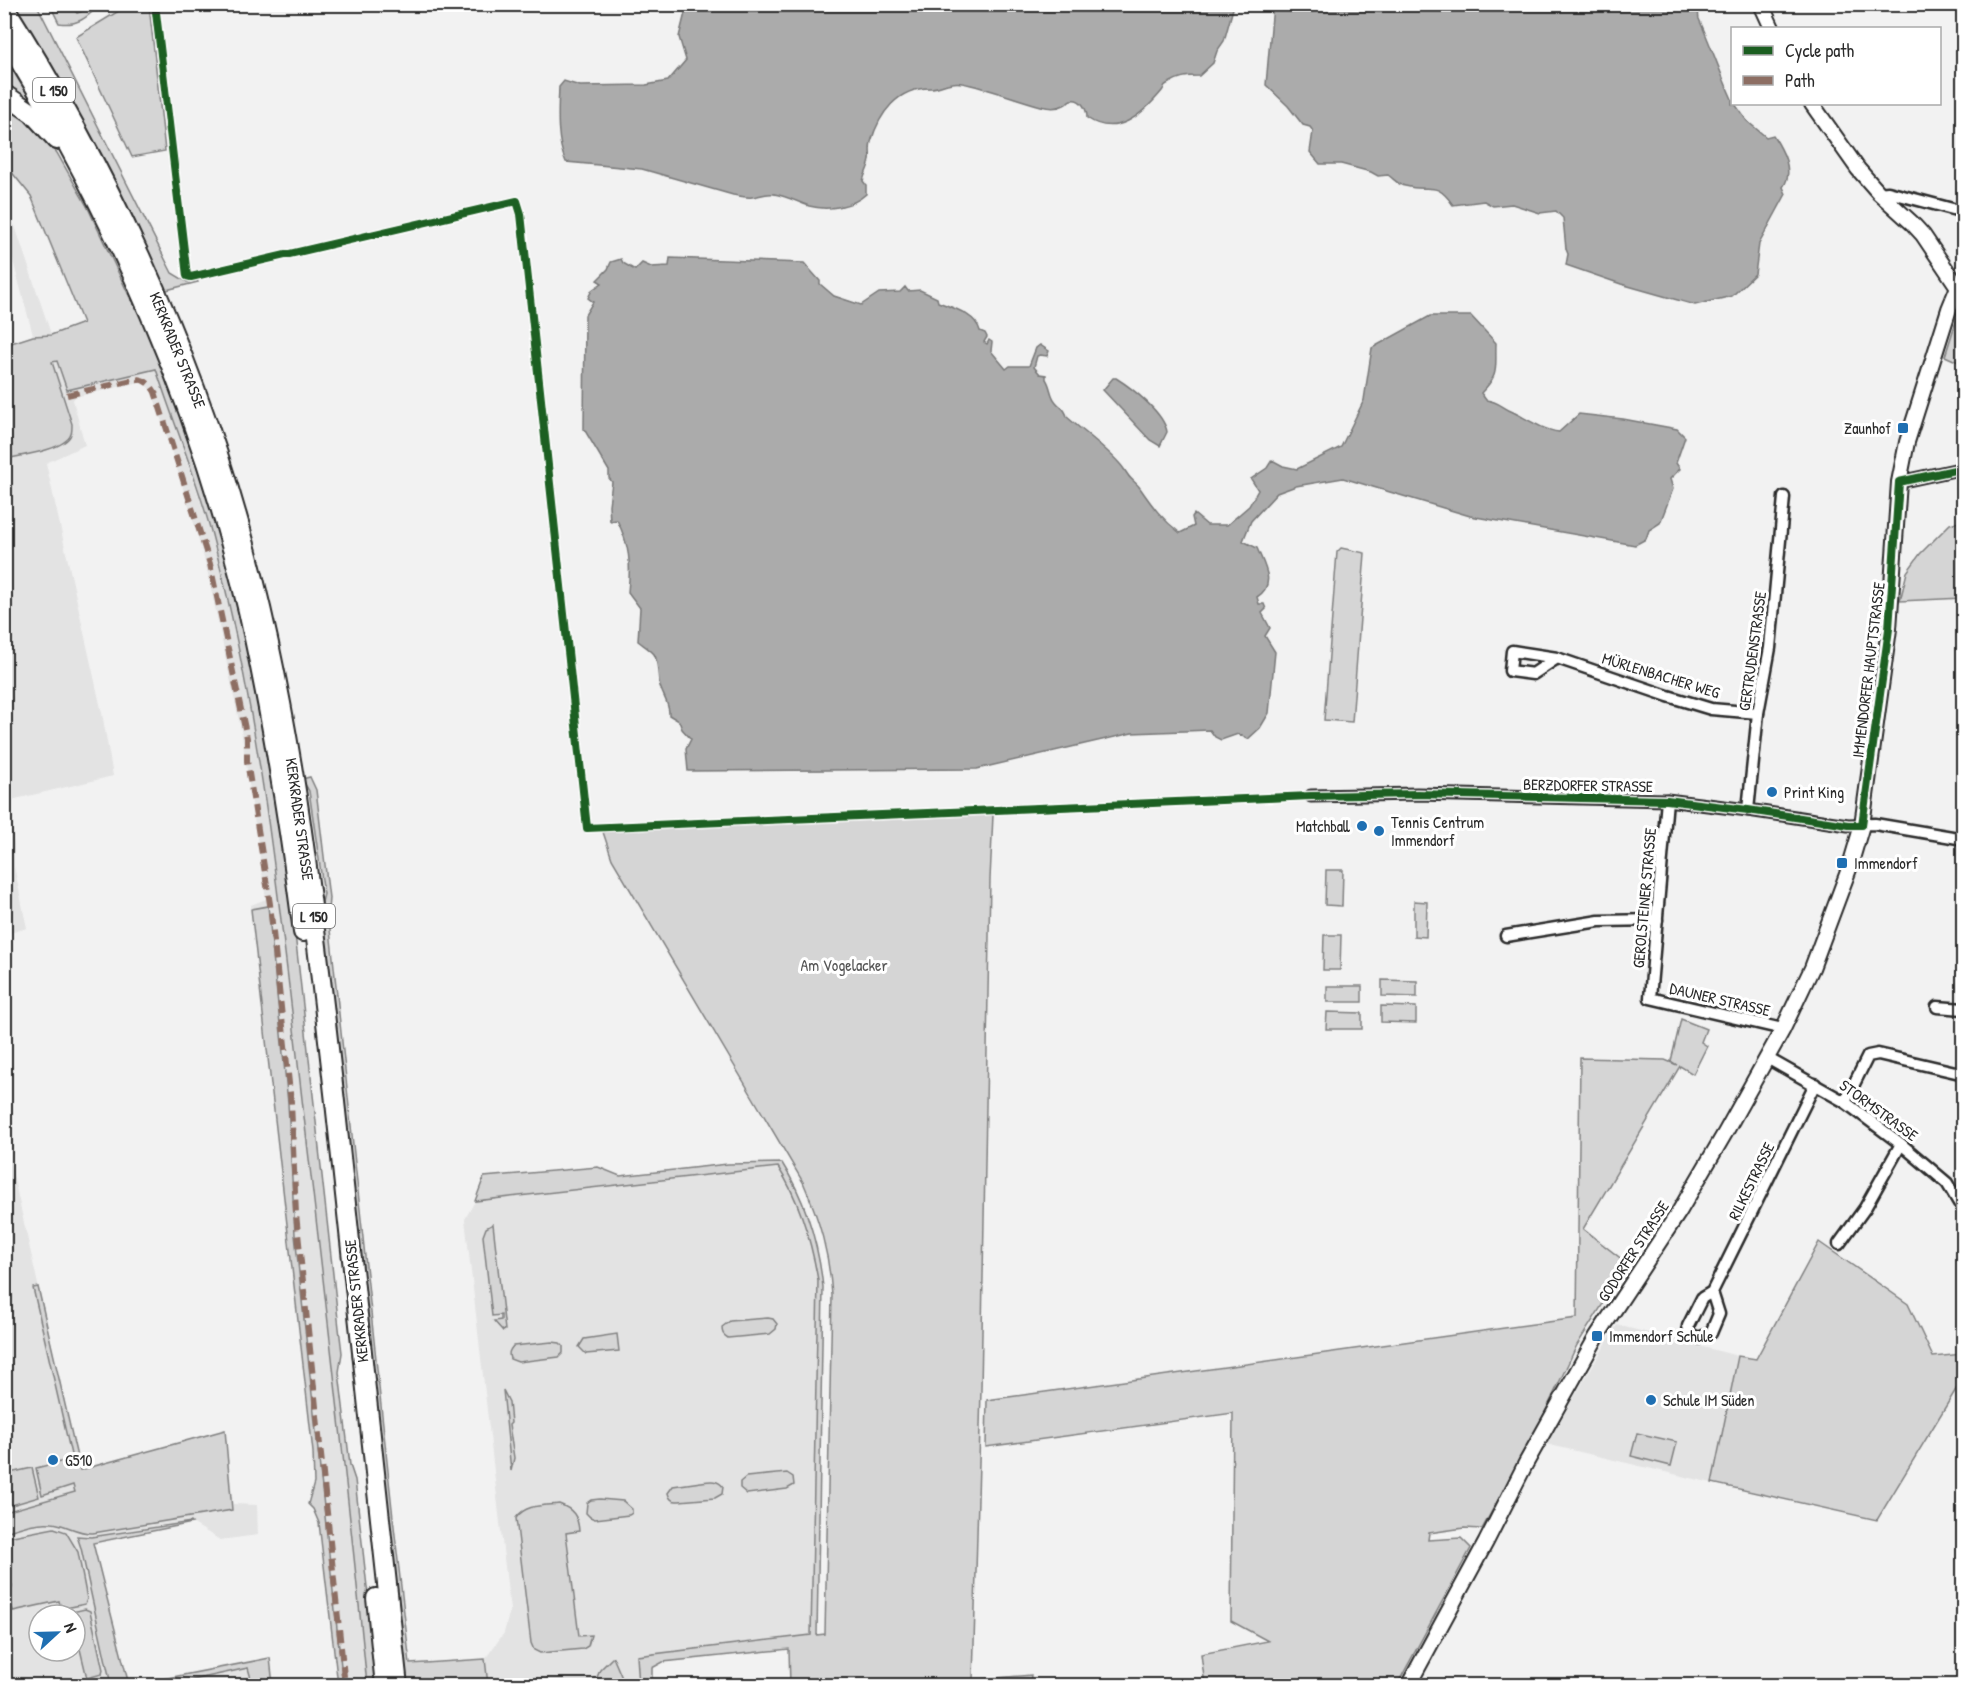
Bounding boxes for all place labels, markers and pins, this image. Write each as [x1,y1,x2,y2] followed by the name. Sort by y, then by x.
[1844,417,1891,439] place label: Zaunhof
[1896,421,1910,435] marker: Zaunhof
[1784,781,1844,803] place label: Print King
[1765,785,1779,799] marker: Print King
[1391,811,1484,851] place label: Tennis Centrum Immendorf
[1296,815,1350,837] place label: Matchball
[1355,819,1369,833] marker: Matchball
[1372,824,1386,838] marker: Tennis Centrum Immendorf
[1854,852,1918,874] place label: Immendorf
[1835,856,1849,870] marker: Immendorf
[1609,1325,1714,1347] place label: Immendorf Schule
[1590,1329,1604,1343] marker: Immendorf Schule
[1663,1389,1755,1411] place label: Schule IM Süden
[1644,1393,1658,1407] marker: Schule IM Süden
[65,1449,92,1471] place label: G510
[46,1453,60,1467] marker: G510

